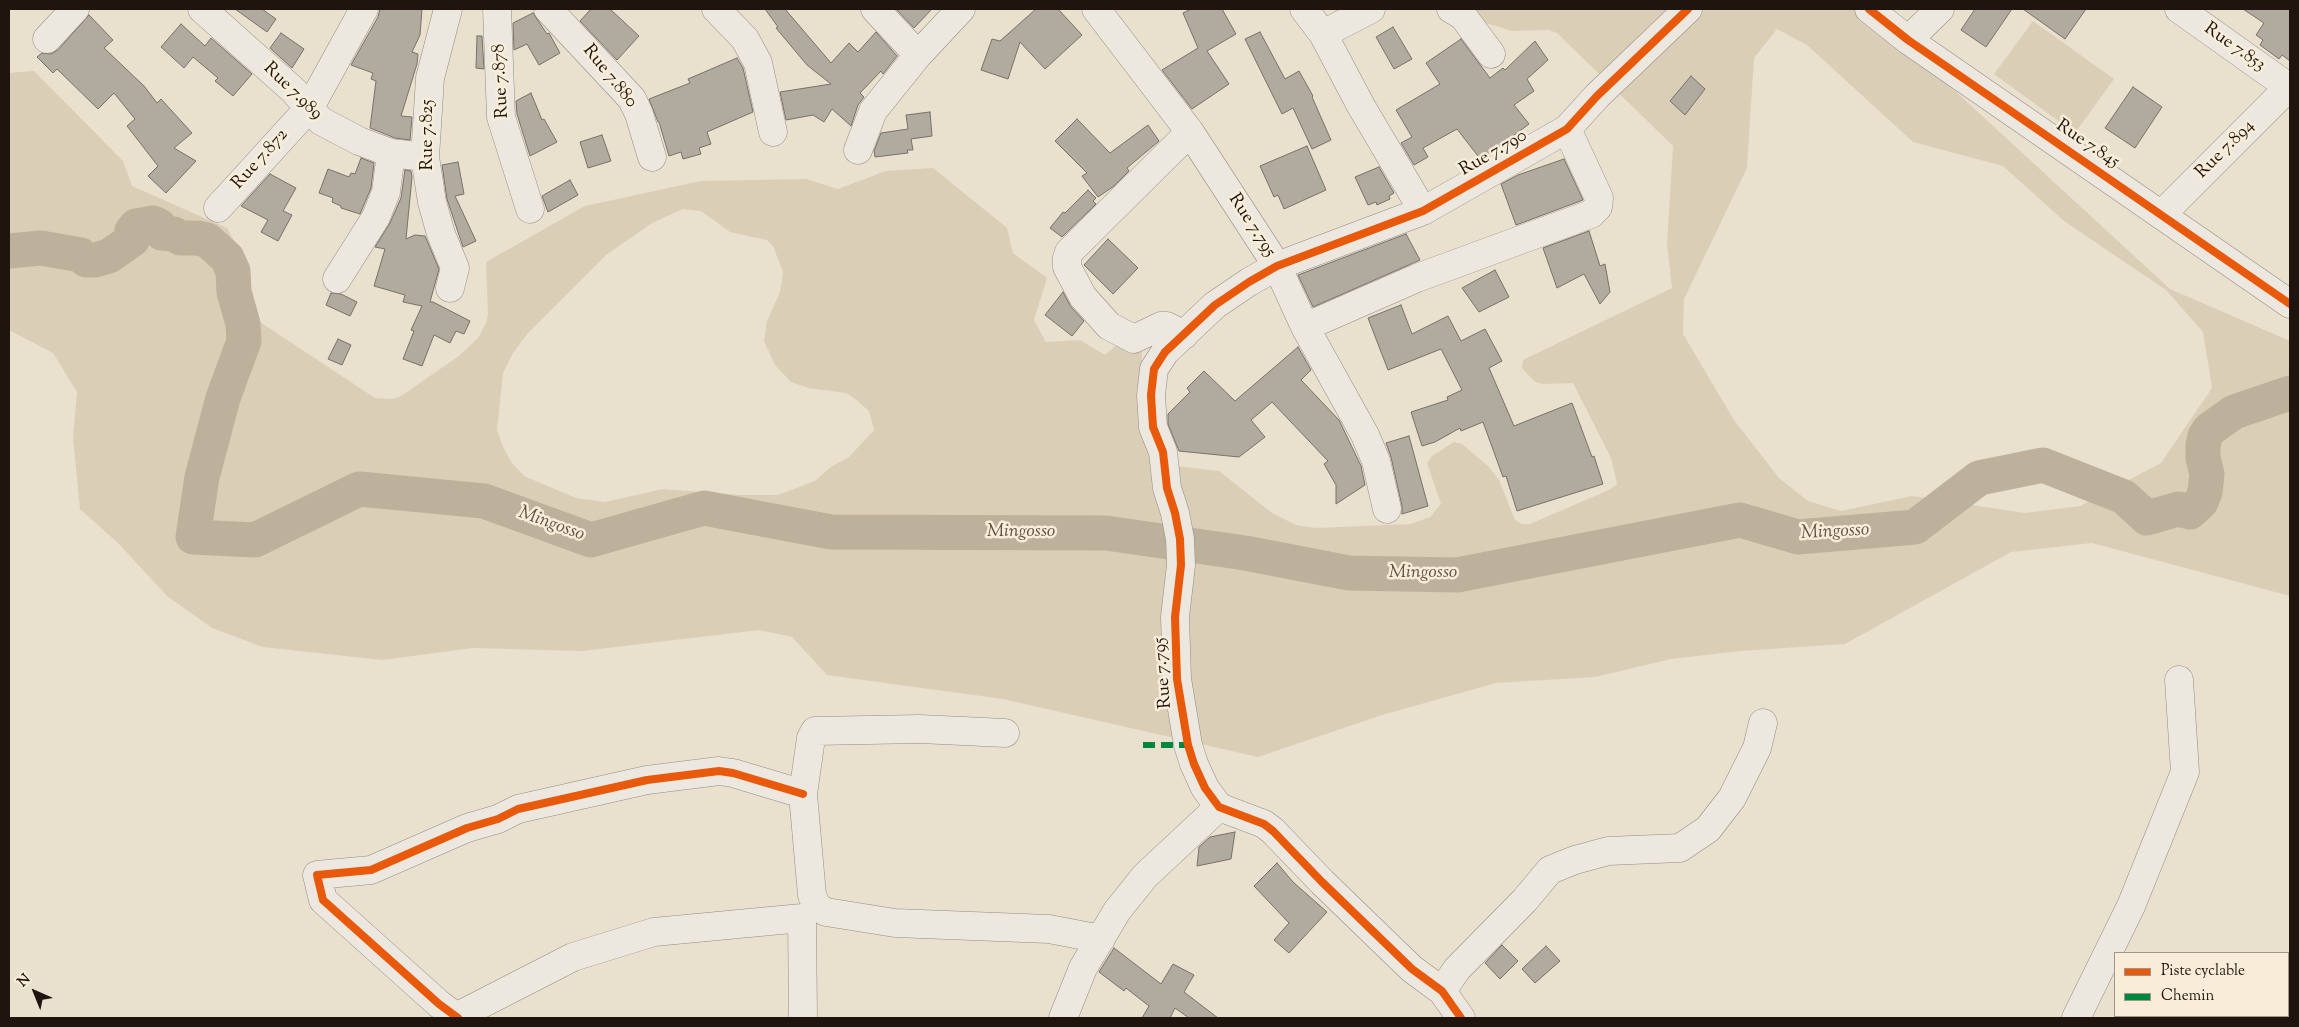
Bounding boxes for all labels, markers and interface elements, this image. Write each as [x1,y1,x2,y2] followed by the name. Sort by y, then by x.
[2199,19,2269,77] street label: Rue 7.853
[577,41,641,113] street label: Rue 7.880
[489,43,515,119] street label: Rue 7.878
[258,59,326,125] street label: Rue 7.989
[418,99,440,171] street label: Rue 7.825
[2051,116,2123,174] street label: Rue 7.845
[2192,116,2260,184] street label: Rue 7.894
[228,125,294,195] street label: Rue 7.872
[1456,126,1532,182] street label: Rue 7.790
[1222,190,1280,262] street label: Rue 7.795
[515,503,587,547] water label: Mingosso
[1800,520,1870,546] water label: Mingosso
[987,522,1055,544] water label: Mingosso
[1389,563,1457,585] water label: Mingosso
[1150,636,1178,710] street label: Rue 7.795
[2114,952,2289,1017] legend
[2161,961,2245,982] text: Piste cyclable
[10,967,60,1017] north arrow
[14,970,36,992] text: N
[2161,986,2214,1007] text: Chemin

